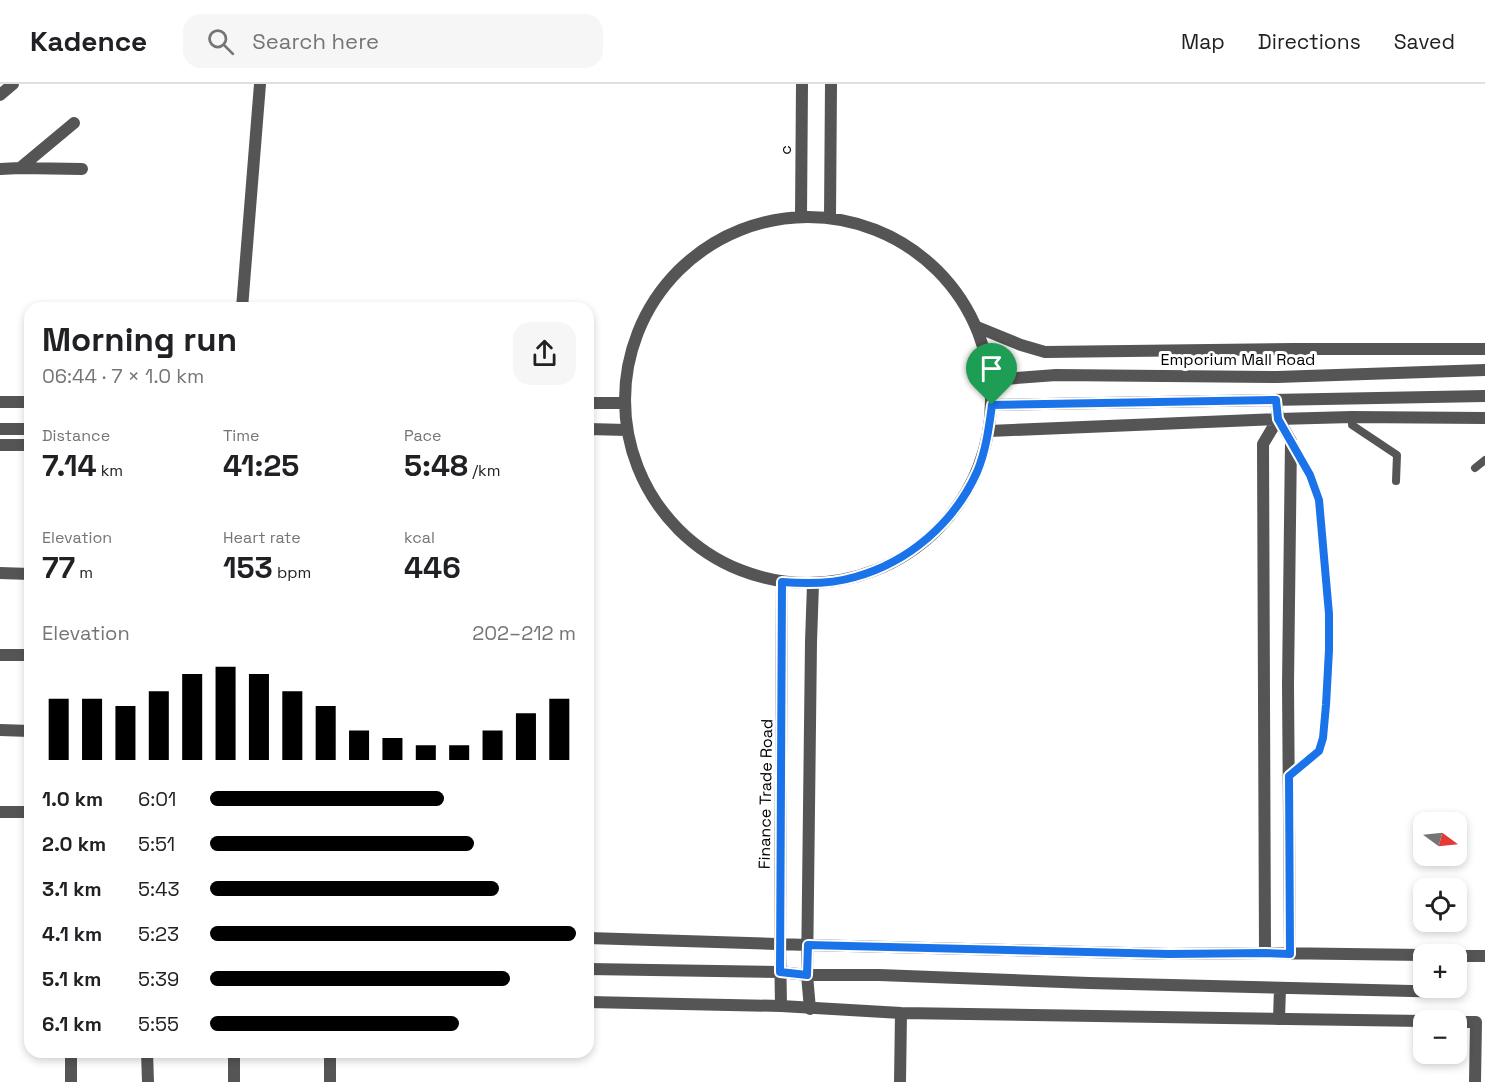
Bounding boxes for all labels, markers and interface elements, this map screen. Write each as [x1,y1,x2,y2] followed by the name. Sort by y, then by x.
[183,14,603,68] search box
[30,23,147,59] text: Kadence
[204,25,237,58] icon: search
[252,27,379,55] text: Search here
[1181,28,1225,55] text: Map
[1258,28,1361,55] text: Directions
[1394,28,1455,55] text: Saved
[775,145,796,155] street label: c
[42,319,237,361] text: Morning run
[513,322,576,385] button: share
[966,343,1017,405] pin
[1161,349,1315,370] street label: Emporium Mall Road
[975,352,1008,385] icon: arrive
[42,363,204,389] text: 06:44 · 7 × 1.0 km
[42,425,110,446] text: Distance
[223,425,259,446] text: Time
[404,425,441,446] text: Pace
[42,446,97,485] text: 7.14
[223,446,299,485] text: 41:25
[404,446,468,485] text: 5:48
[97,460,123,481] text: km
[468,460,500,481] text: /km
[42,527,112,548] text: Elevation
[223,527,301,548] text: Heart rate
[404,527,435,548] text: kcal
[42,548,75,587] text: 77
[223,548,273,587] text: 153
[404,548,461,587] text: 446
[75,562,93,583] text: m
[273,562,311,583] text: bpm
[42,620,130,646] text: Elevation
[472,620,576,646] text: 202–212 m
[754,719,777,869] street label: Finance Trade Road
[42,786,103,812] text: 1.0 km
[138,786,176,812] text: 6:01
[1413,812,1467,866] north arrow
[1413,812,1467,1064] map controls
[42,831,106,857] text: 2.0 km
[138,831,175,857] text: 5:51
[42,876,102,902] text: 3.1 km
[138,876,180,902] text: 5:43
[1413,878,1467,932] button: locate
[42,921,102,947] text: 4.1 km
[138,921,179,947] text: 5:23
[1413,944,1467,998] button: +
[42,966,101,992] text: 5.1 km
[138,966,179,992] text: 5:39
[1413,1010,1467,1064] button: −
[42,1011,102,1037] text: 6.1 km
[138,1011,179,1037] text: 5:55

